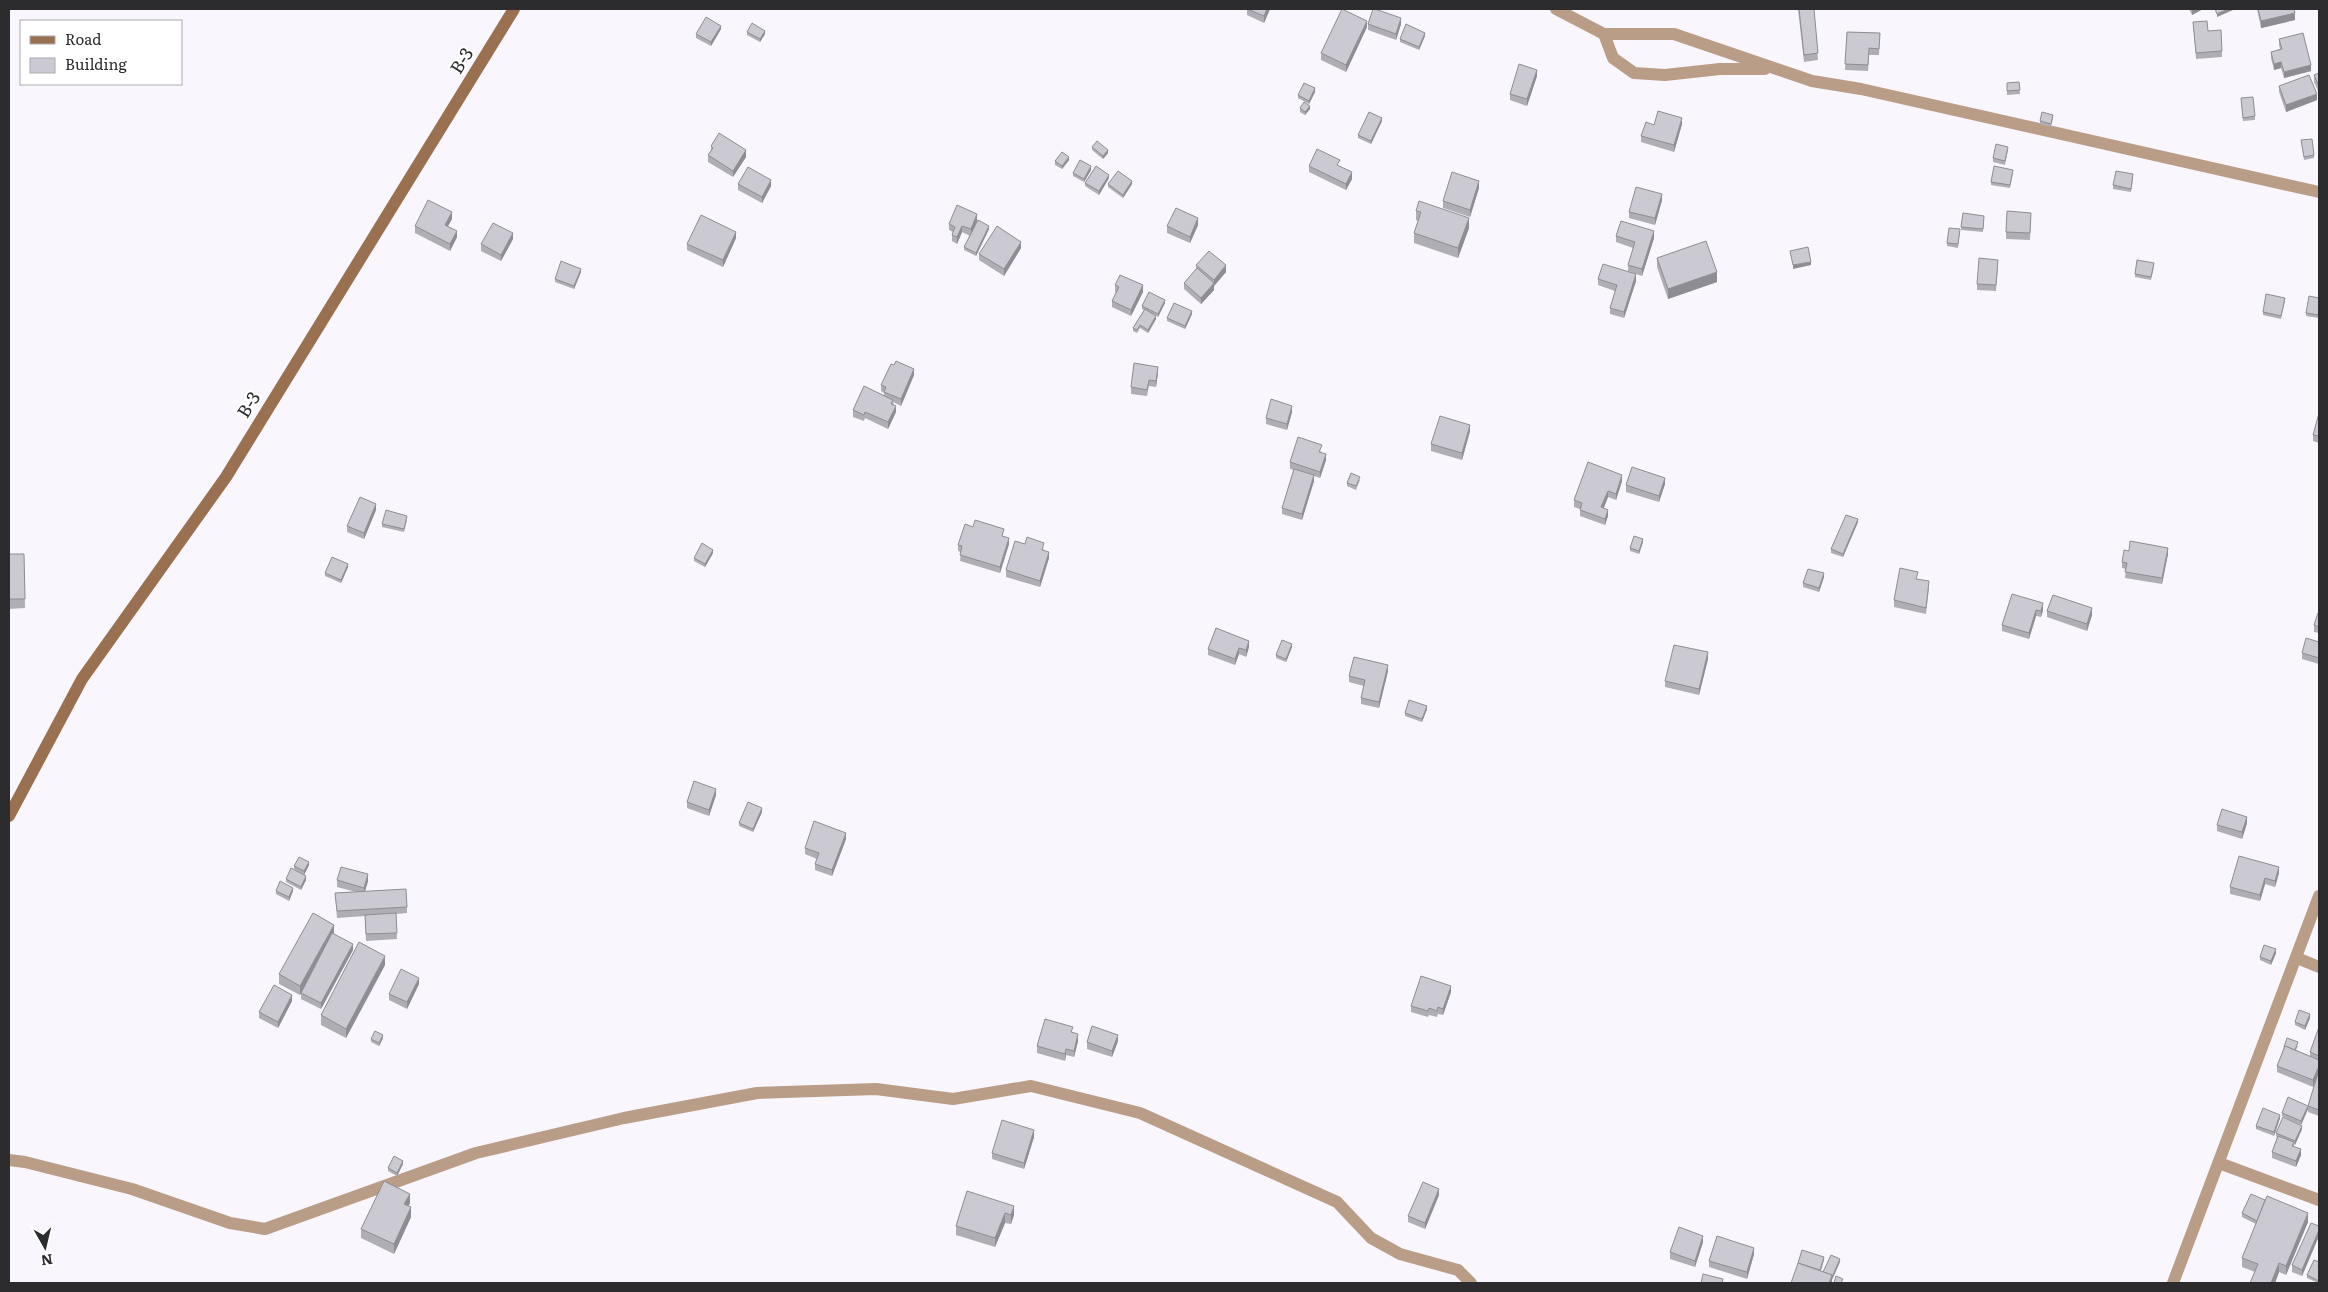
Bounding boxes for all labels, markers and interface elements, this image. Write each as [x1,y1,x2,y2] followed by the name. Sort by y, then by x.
[20,20,182,85] legend
[65,27,101,50] text: Road
[442,42,479,79] street label: B-3
[65,52,127,75] text: Building
[229,386,266,423] street label: B-3
[20,1222,70,1272] north arrow
[39,1250,54,1272] text: N

